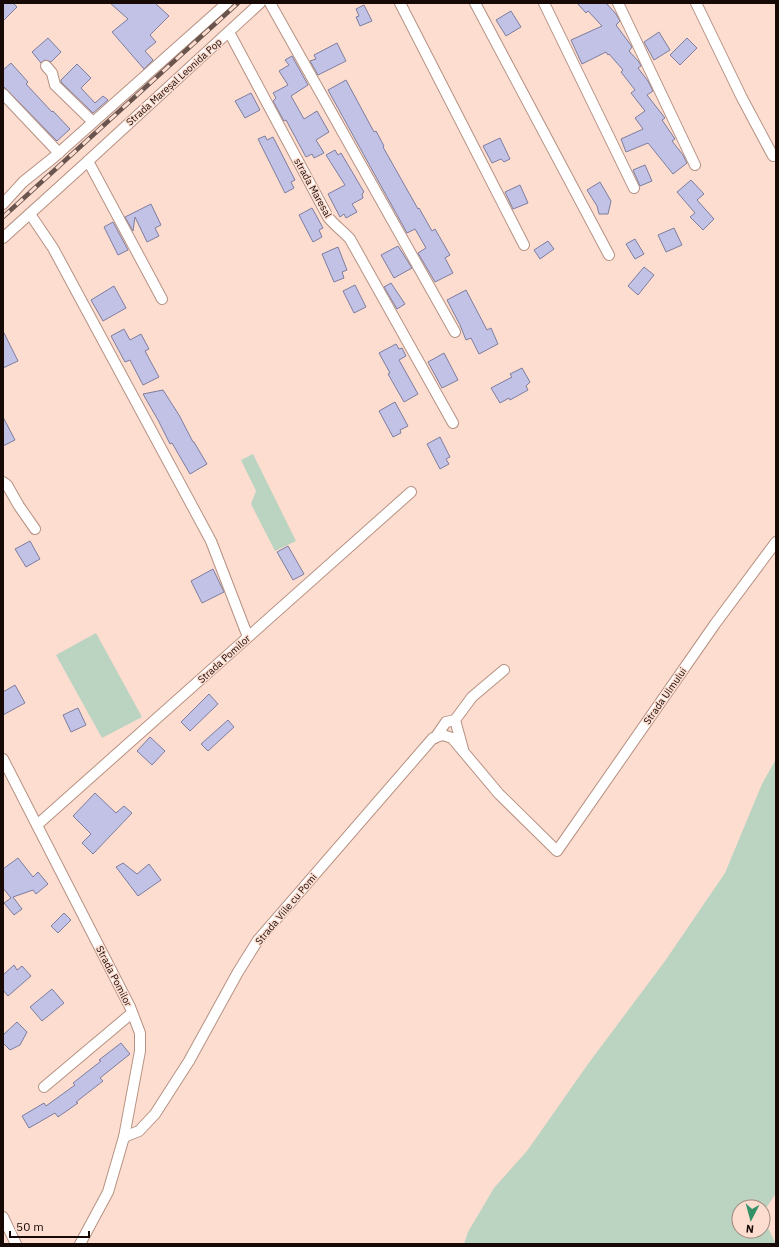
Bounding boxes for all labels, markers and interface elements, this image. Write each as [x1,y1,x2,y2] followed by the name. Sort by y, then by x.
[123,35,225,129] street label: Strada Mareșal Leonida Pop
[291,156,335,220] street label: strada Maresal
[195,632,253,686] street label: Strada Pomilor
[641,665,689,727] street label: Strada Ulmului
[252,871,320,947] street label: Strada Viile cu Pomi
[93,943,135,1009] street label: Strada Pomilor
[731,1199,771,1239] north arrow
[10,1213,89,1239] scale bar
[16,1219,44,1234] text: 50 m
[745,1222,755,1236] text: N

